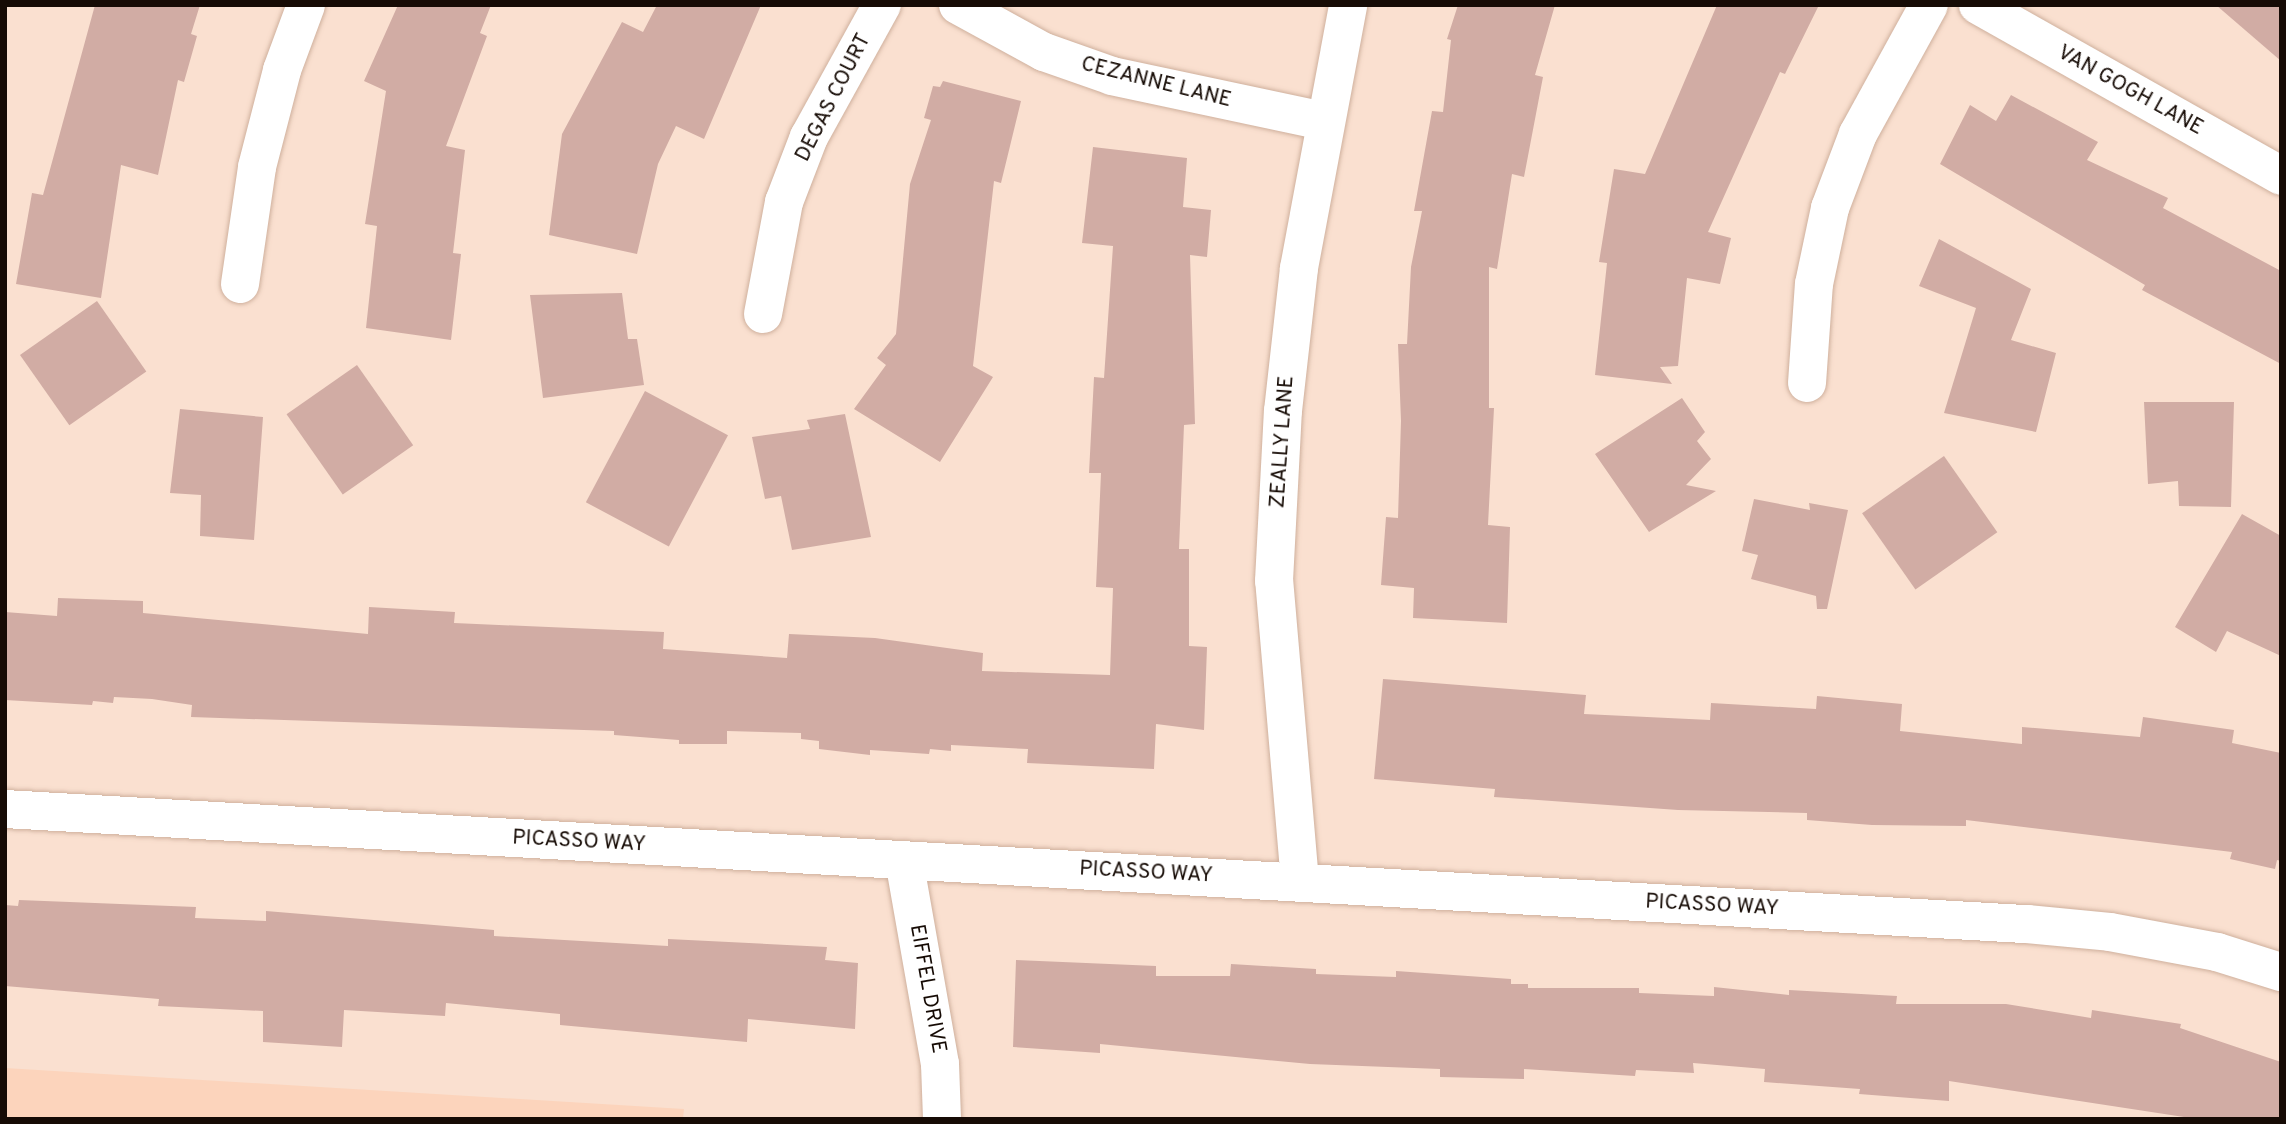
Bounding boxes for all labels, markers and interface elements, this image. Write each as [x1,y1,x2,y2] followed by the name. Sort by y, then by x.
[791,30,877,166] street label: DEGAS COURT
[2053,41,2207,141] street label: VAN GOGH LANE
[1078,52,1234,114] street label: CEZANNE LANE
[1266,375,1300,509] street label: ZEALLY LANE
[511,826,647,858] street label: PICASSO WAY
[1078,857,1214,889] street label: PICASSO WAY
[1644,890,1780,922] street label: PICASSO WAY
[903,922,951,1056] street label: EIFFEL DRIVE

